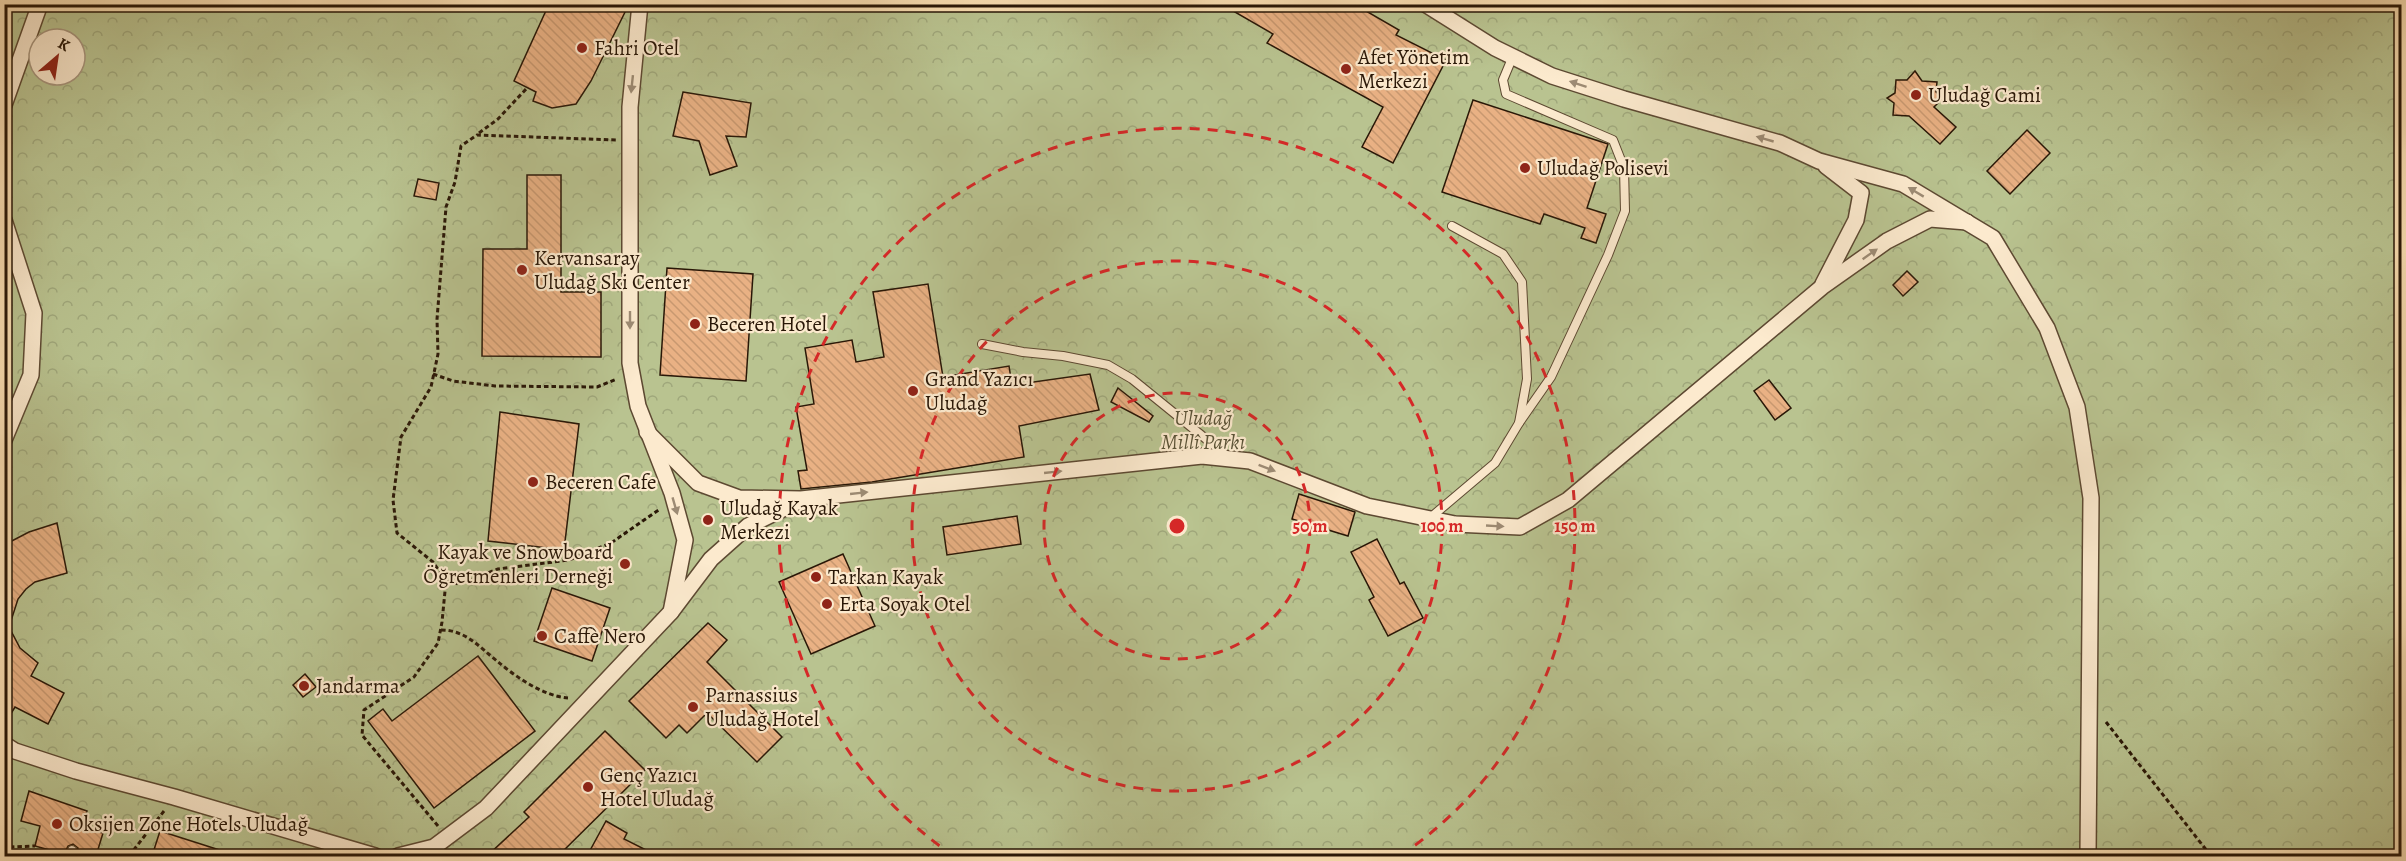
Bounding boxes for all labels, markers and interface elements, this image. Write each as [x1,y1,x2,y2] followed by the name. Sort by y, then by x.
[27,27,87,87] north arrow
[54,33,74,57] text: K
[594,34,679,62] place label: Fahri Otel
[575,41,589,55] marker: Fahri Otel
[1357,43,1469,95] place label: Afet Yönetim Merkezi
[1339,62,1353,76] marker: Afet Yönetim Merkezi
[627,74,637,93] one-way arrow
[1569,79,1587,88] one-way arrow
[1928,81,2041,109] place label: Uludağ Cami
[1909,88,1923,102] marker: Uludağ Cami
[1756,134,1774,143] one-way arrow
[1537,154,1669,182] place label: Uludağ Polisevi
[1518,161,1532,175] marker: Uludağ Polisevi
[1907,187,1924,197] one-way arrow
[534,244,690,296] place label: Kervansaray Uludağ Ski Center
[1861,248,1877,260] one-way arrow
[515,263,529,277] marker: Kervansaray Uludağ Ski Center
[707,310,827,338] place label: Beceren Hotel
[625,311,635,330] one-way arrow
[688,317,702,331] marker: Beceren Hotel
[925,365,1033,417] place label: Grand Yazıcı Uludağ
[906,384,920,398] marker: Grand Yazıcı Uludağ
[1161,404,1245,456] park label: Uludağ Millî Parkı
[1258,463,1276,473] one-way arrow
[1044,467,1063,477] one-way arrow
[545,468,657,496] place label: Beceren Cafe
[526,475,540,489] marker: Beceren Cafe
[850,488,869,498] one-way arrow
[720,494,839,546] place label: Uludağ Kayak Merkezi
[671,497,681,515] one-way arrow
[701,513,715,527] marker: Uludağ Kayak Merkezi
[1293,514,1327,538] text: 50 m
[1421,514,1463,538] text: 100 m
[1554,514,1596,538] text: 150 m
[1167,516,1187,536] centre of rings
[1485,521,1504,530] one-way arrow
[423,538,614,590] place label: Kayak ve Snowboard Öğretmenleri Derneği
[618,557,632,571] marker: Kayak ve Snowboard Öğretmenleri Derneği
[828,563,944,591] place label: Tarkan Kayak
[809,570,823,584] marker: Tarkan Kayak
[839,590,970,618] place label: Erta Soyak Otel
[820,597,834,611] marker: Erta Soyak Otel
[554,622,646,650] place label: Caffè Nero
[535,629,549,643] marker: Caffè Nero
[316,672,400,700] place label: Jandarma
[297,679,311,693] marker: Jandarma
[705,681,819,733] place label: Parnassius Uludağ Hotel
[686,700,700,714] marker: Parnassius Uludağ Hotel
[600,761,714,813] place label: Genç Yazıcı Hotel Uludağ
[581,780,595,794] marker: Genç Yazıcı Hotel Uludağ
[69,810,308,838] place label: Oksijen Zone Hotels Uludağ
[50,817,64,831] marker: Oksijen Zone Hotels Uludağ

